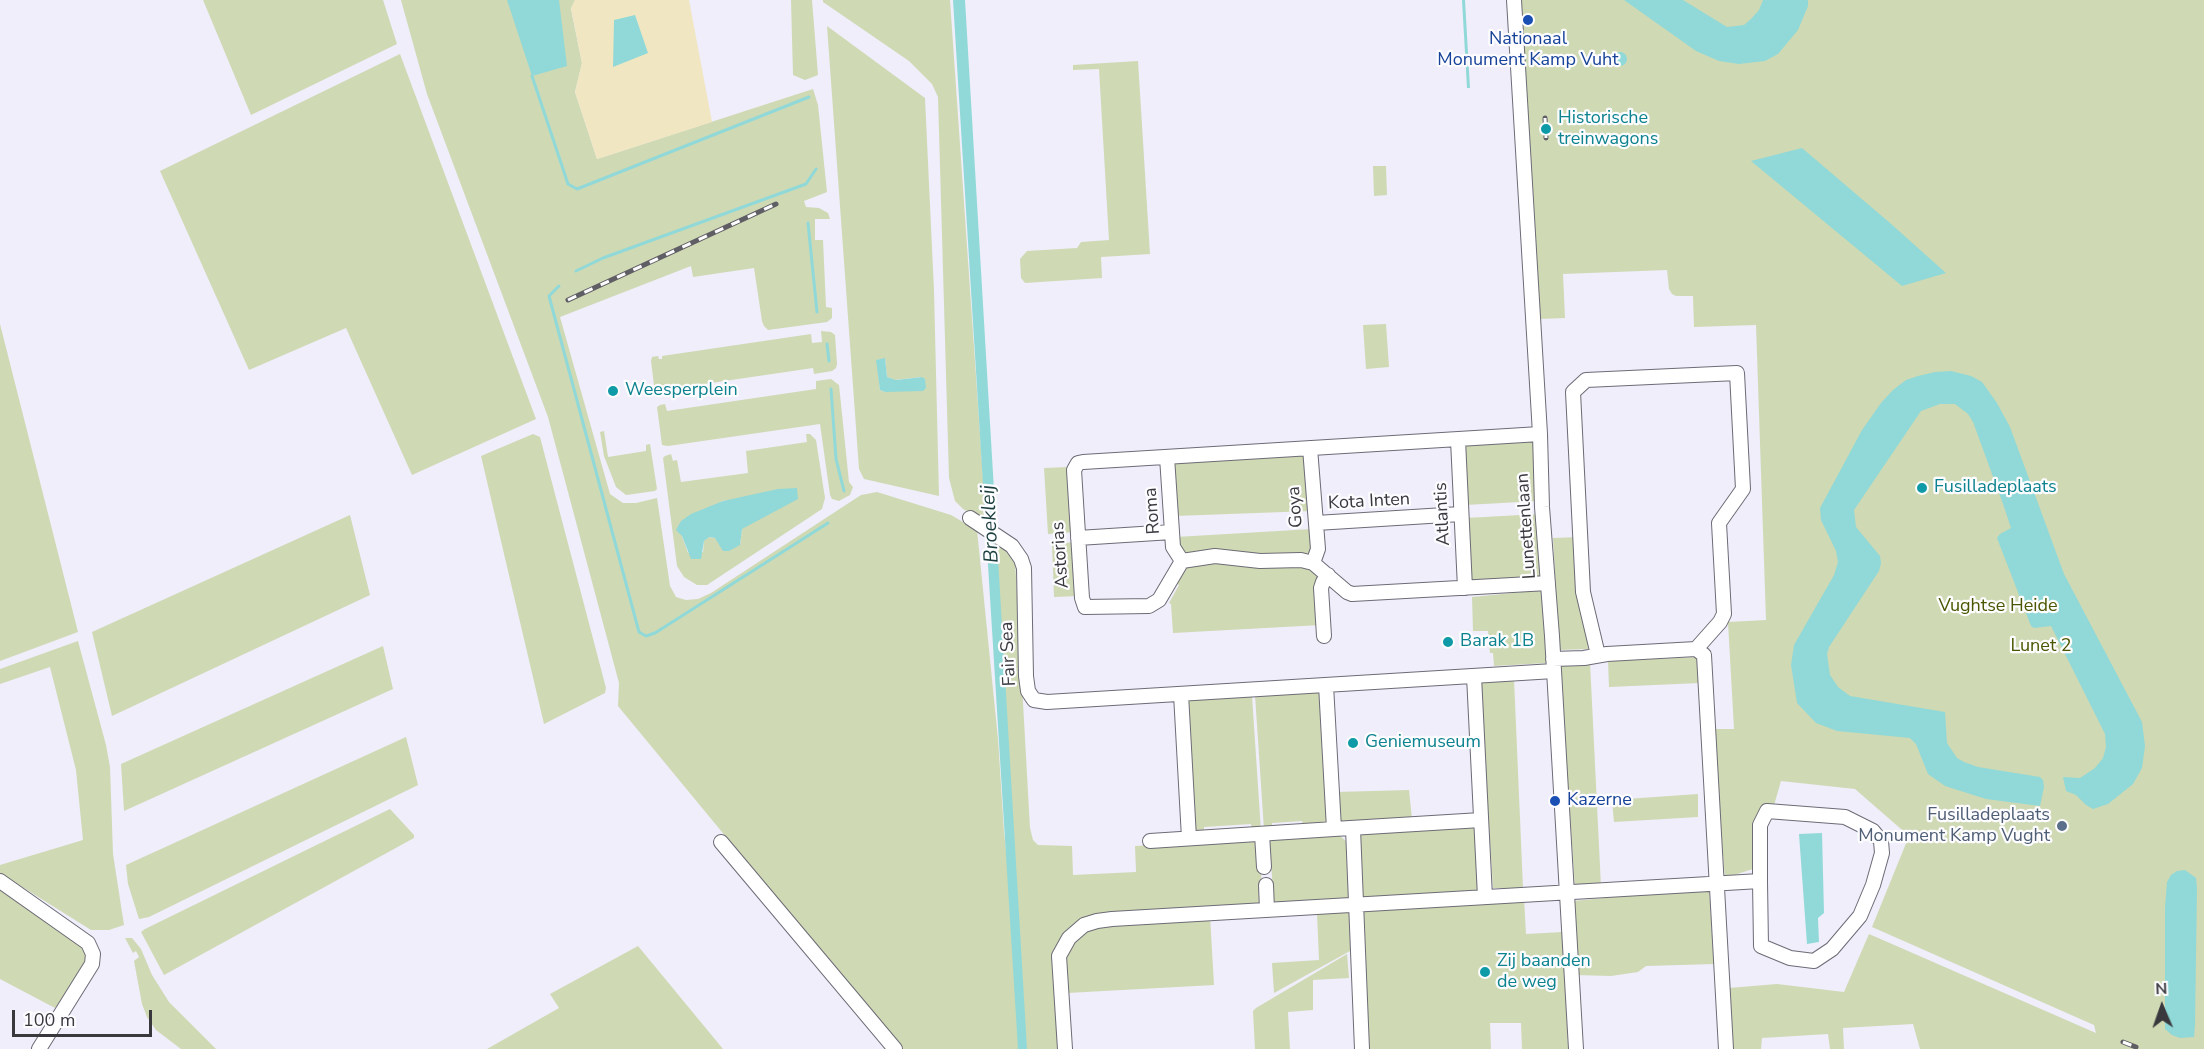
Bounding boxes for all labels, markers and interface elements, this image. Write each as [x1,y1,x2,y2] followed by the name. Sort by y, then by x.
[1521,13,1535,27] marker: Nationaal Monument Kamp Vuht
[1437,29,1619,72] place label: Nationaal Monument Kamp Vuht
[1558,108,1658,150] place label: Historische treinwagons
[1539,122,1553,136] marker: Historische treinwagons
[625,380,738,402] place label: Weesperplein
[606,384,620,398] marker: Weesperplein
[1513,472,1541,580] street label: Lunettenlaan
[1934,477,2057,499] place label: Fusilladeplaats
[1915,481,1929,495] marker: Fusilladeplaats
[1431,482,1455,546] street label: Atlantis
[977,484,1005,564] water label: Broekleij
[1284,486,1308,528] street label: Goya
[1141,487,1165,535] street label: Roma
[1327,489,1411,515] street label: Kota Inten
[1048,521,1074,589] street label: Astorias
[1938,596,2058,618] park label: Vughtse Heide
[997,621,1021,687] street label: Fair Sea
[1460,631,1534,653] place label: Barak 1B
[1441,635,1455,649] marker: Barak 1B
[2010,636,2072,658] park label: Lunet 2
[1365,732,1481,754] place label: Geniemuseum
[1346,736,1360,750] marker: Geniemuseum
[1567,790,1632,812] place label: Kazerne
[1548,794,1562,808] marker: Kazerne
[1858,805,2050,848] place label: Fusilladeplaats Monument Kamp Vught
[2055,819,2069,833] marker: Fusilladeplaats Monument Kamp Vught
[1497,951,1591,994] place label: Zij baanden de weg
[1478,965,1492,979] marker: Zij baanden de weg
[2132,977,2192,1037] north arrow
[2155,978,2168,1000] text: N
[15,998,154,1036] scale bar
[23,1008,75,1032] text: 100 m

